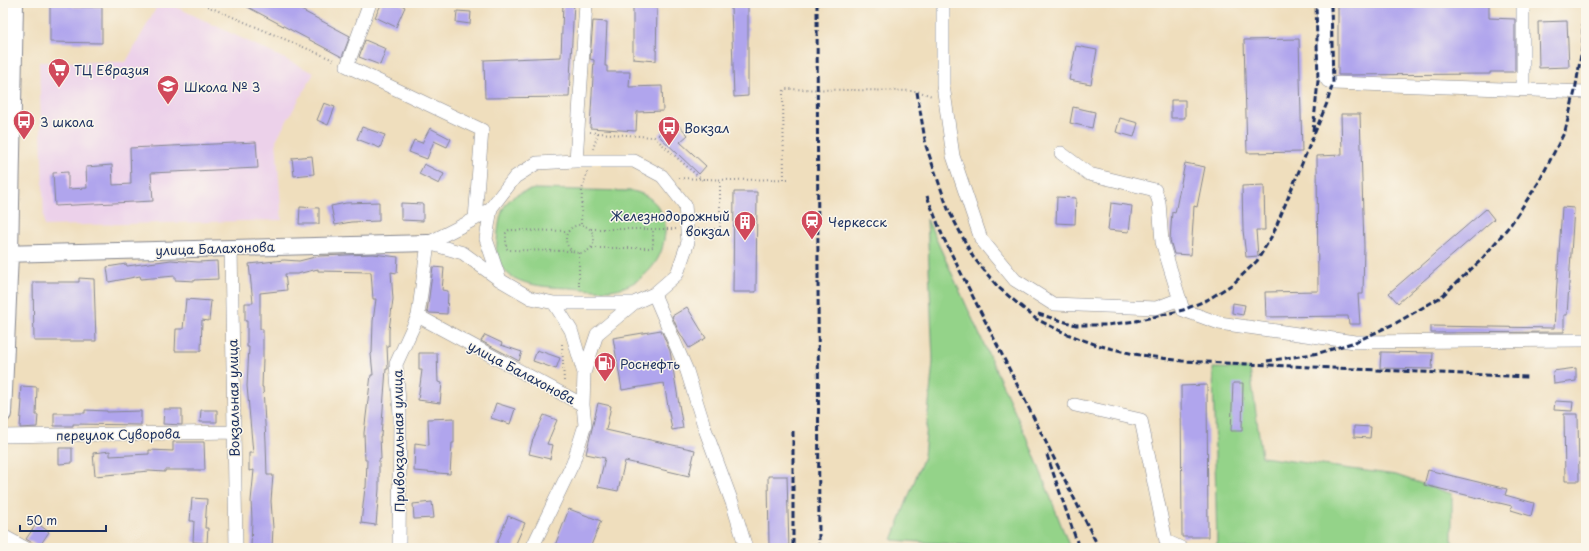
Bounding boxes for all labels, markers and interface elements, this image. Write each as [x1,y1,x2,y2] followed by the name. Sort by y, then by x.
[46,56,72,89] supermarket icon: ТЦ Евразия
[74,60,149,79] place label: ТЦ Евразия
[155,73,181,106] school or university icon: Школа № 3
[184,77,260,96] place label: Школа № 3
[11,108,37,141] bus stop icon: 3 школа
[40,112,95,131] place label: 3 школа
[656,114,682,147] bus stop icon: Вокзал
[684,118,729,137] place label: Вокзал
[610,206,730,240] place label: Железнодорожный вокзал
[799,208,825,241] station icon: Черкесск
[732,209,758,242] building icon: Железнодорожный вокзал
[828,212,887,231] place label: Черкесск
[155,236,276,260] street label: улица Балахонова
[465,336,580,409] street label: улица Балахонова
[222,338,244,457] street label: Вокзальная улица
[592,350,618,383] fuel station icon: Роснефть
[620,354,680,373] place label: Роснефть
[387,369,409,513] street label: Привокзальная улица
[56,423,181,445] street label: переулок Суворова
[20,507,106,533] scale bar
[26,511,57,529] text: 50 m

